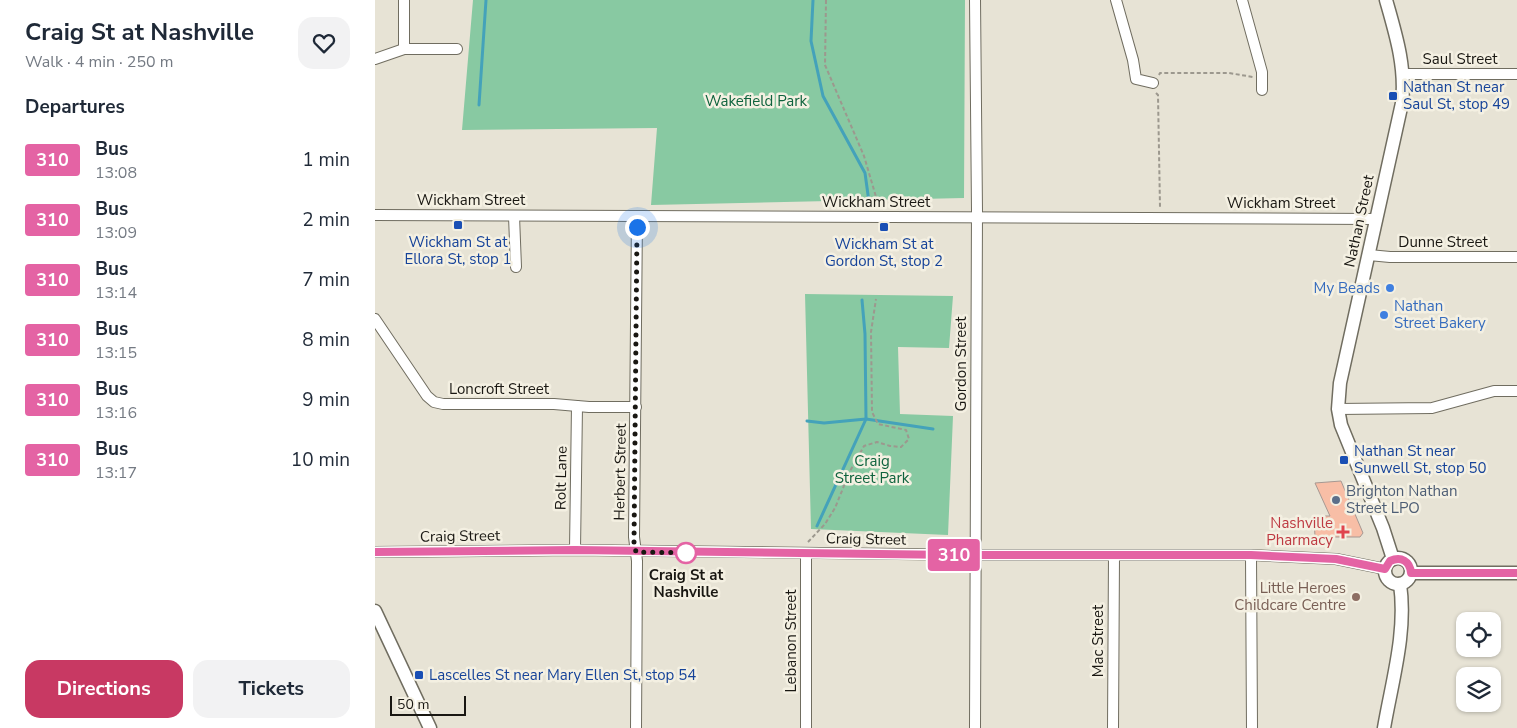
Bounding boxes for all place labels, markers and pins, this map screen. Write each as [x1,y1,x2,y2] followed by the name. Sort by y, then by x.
[1403,77,1510,114] place label: Nathan St near Saul St, stop 49
[1387,90,1399,102] marker: Nathan St near Saul St, stop 49
[452,219,464,231] marker: Wickham St at Ellora St, stop 1
[878,221,890,233] marker: Wickham St at Gordon St, stop 2
[404,232,512,269] place label: Wickham St at Ellora St, stop 1
[825,234,943,271] place label: Wickham St at Gordon St, stop 2
[1314,278,1380,298] place label: My Beads
[1384,282,1396,294] marker: My Beads
[1394,296,1486,333] place label: Nathan Street Bakery
[1378,309,1390,321] marker: Nathan Street Bakery
[1354,441,1487,478] place label: Nathan St near Sunwell St, stop 50
[1338,454,1350,466] marker: Nathan St near Sunwell St, stop 50
[1346,481,1457,518] place label: Brighton Nathan Street LPO
[1330,494,1342,506] marker: Brighton Nathan Street LPO
[1266,513,1333,550] place label: Nashville Pharmacy
[1337,526,1349,538] marker: Nashville Pharmacy
[675,542,697,564] marker: Craig St at Nashville
[649,565,723,602] place label: Craig St at Nashville
[1234,578,1346,615] place label: Little Heroes Childcare Centre
[1350,591,1362,603] marker: Little Heroes Childcare Centre
[429,665,696,685] place label: Lascelles St near Mary Ellen St, stop 54
[413,669,425,681] marker: Lascelles St near Mary Ellen St, stop 54

